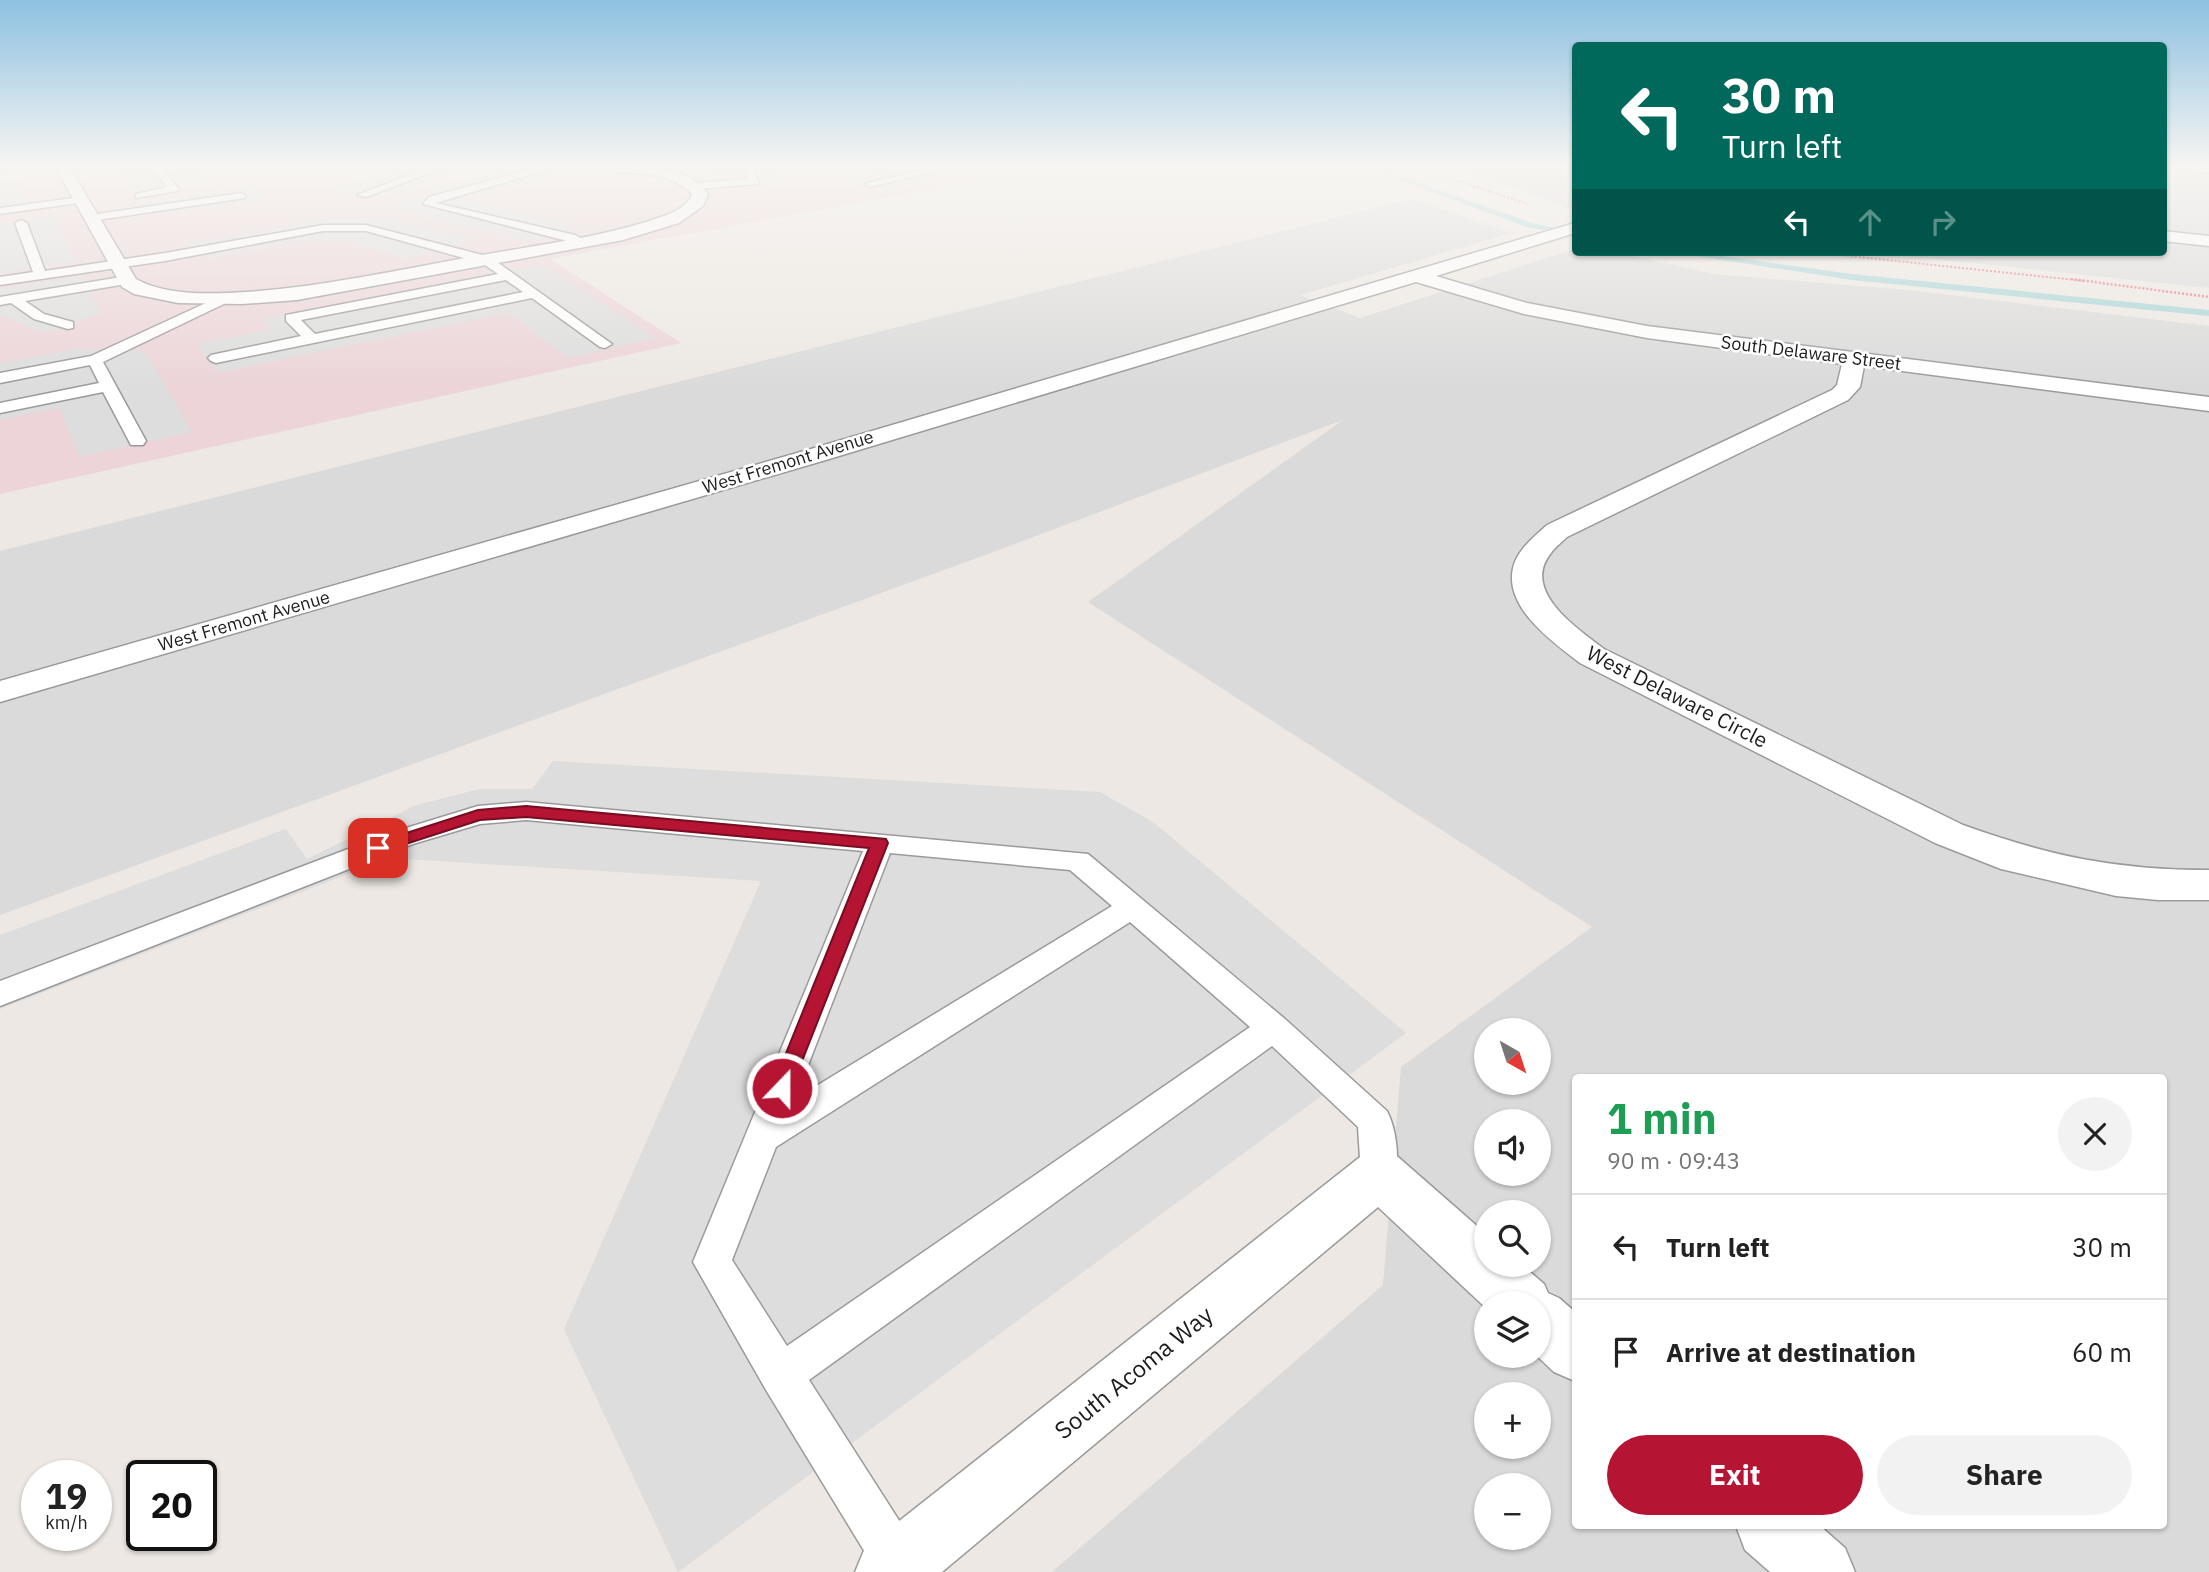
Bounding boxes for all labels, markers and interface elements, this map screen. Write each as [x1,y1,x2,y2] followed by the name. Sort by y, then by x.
[1722,63,1836,126] text: 30 m
[1607,70,1698,161] icon: left
[1722,125,1842,167] text: Turn left
[1778,203,1816,241] icon: left
[1851,203,1889,241] icon: ahead
[1924,203,1962,241] icon: right
[1720,330,1902,375] street label: South Delaware Street
[700,425,876,498] street label: West Fremont Avenue
[155,585,333,656] street label: West Fremont Avenue
[1582,638,1773,754] street label: West Delaware Circle
[348,818,408,878] pin
[359,829,397,867] icon: arrive
[1474,1018,1550,1096] north arrow
[1474,1018,1551,1550] map controls
[745,1051,819,1125] position arrow
[1607,1091,1717,1146] text: 1 min
[2058,1097,2132,1171] button: close
[1474,1109,1551,1186] button: sound
[1607,1145,1740,1175] text: 90 m · 09:43
[1474,1200,1551,1277] button: search
[1607,1228,1645,1266] icon: left
[1666,1230,1769,1264] text: Turn left
[2072,1230,2132,1264] text: 30 m
[1474,1291,1551,1368] button: layers
[1048,1299,1219,1446] street label: South Acoma Way
[1607,1333,1645,1371] icon: arrive
[1666,1335,1916,1369] text: Arrive at destination
[2072,1335,2132,1369] text: 60 m
[1474,1382,1551,1459] button: +
[1607,1435,1863,1515] button: Exit
[1877,1435,2132,1515] button: Share
[126,1460,217,1551] speed limit sign: 20
[45,1473,88,1519] text: 19
[1474,1473,1551,1550] button: −
[45,1511,88,1534] text: km/h

